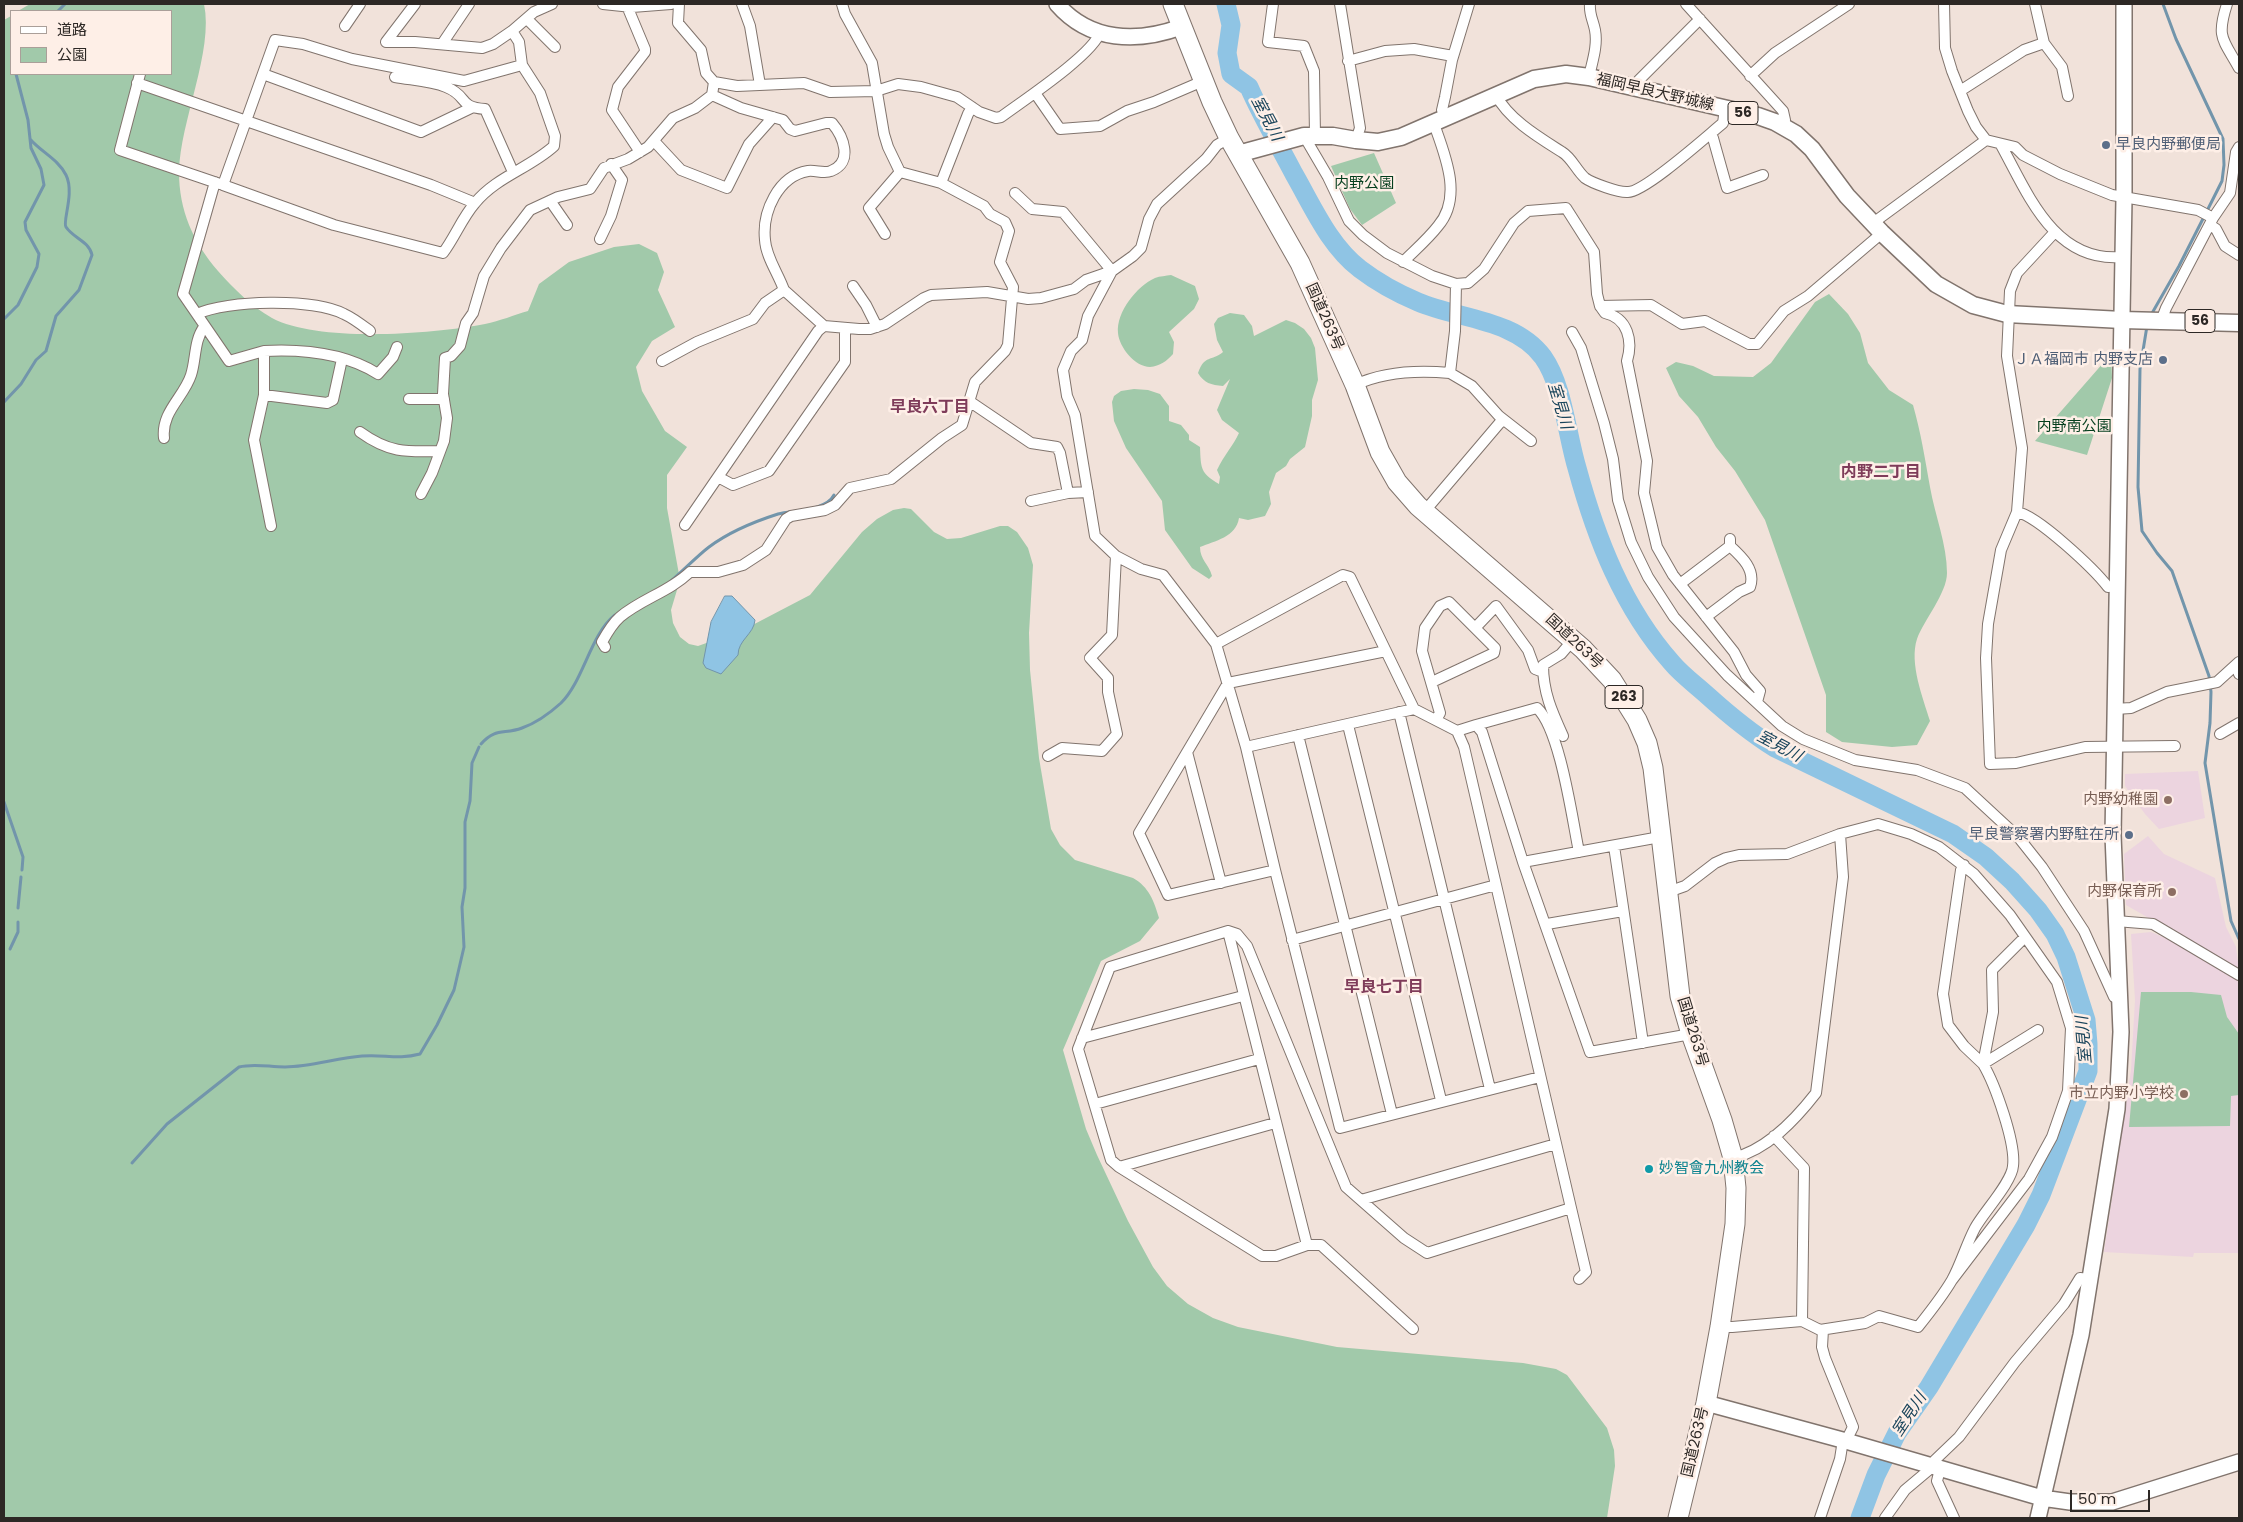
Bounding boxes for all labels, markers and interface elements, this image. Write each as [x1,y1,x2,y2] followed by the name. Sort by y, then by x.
[10,10,172,75] legend
[57,19,87,40] text: 道路
[57,44,87,65] text: 公園
[1595,71,1715,115] street label: 福岡早良大野城線
[1246,93,1286,145] water label: 室見川
[1728,102,1758,125] road number: 56
[2116,136,2221,154] place label: 早良内野郵便局
[2100,139,2112,151] marker: 早良内野郵便局
[1334,175,1394,193] park label: 内野公園
[1301,280,1347,354] street label: 国道263号
[2185,310,2215,332] road number: 56
[2014,351,2153,369] place label: ＪＡ福岡市 内野支店
[2157,354,2169,366] marker: ＪＡ福岡市 内野支店
[1543,380,1575,432] water label: 室見川
[890,398,970,418] district label: 早良六丁目
[2037,418,2111,436] park label: 内野南公園
[1841,463,1921,483] district label: 内野二丁目
[1542,611,1606,673] street label: 国道263号
[1605,686,1643,709] road number: 263
[1753,727,1805,767] water label: 室見川
[2083,791,2158,809] place label: 内野幼稚園
[2162,794,2174,806] marker: 内野幼稚園
[1969,826,2119,844] place label: 早良警察署内野駐在所
[2123,829,2135,841] marker: 早良警察署内野駐在所
[2087,883,2162,901] place label: 内野保育所
[2166,886,2178,898] marker: 内野保育所
[1344,978,1424,998] district label: 早良七丁目
[1673,995,1711,1069] street label: 国道263号
[2073,1015,2097,1065] water label: 室見川
[2069,1085,2174,1103] place label: 市立内野小学校
[2178,1088,2190,1100] marker: 市立内野小学校
[1659,1160,1764,1178] place label: 妙智會九州教会
[1643,1163,1655,1175] marker: 妙智會九州教会
[1889,1390,1931,1440] water label: 室見川
[1679,1405,1713,1479] street label: 国道263号
[2073,1480,2153,1512] scale bar
[2078,1488,2116,1509] text: 50 m

